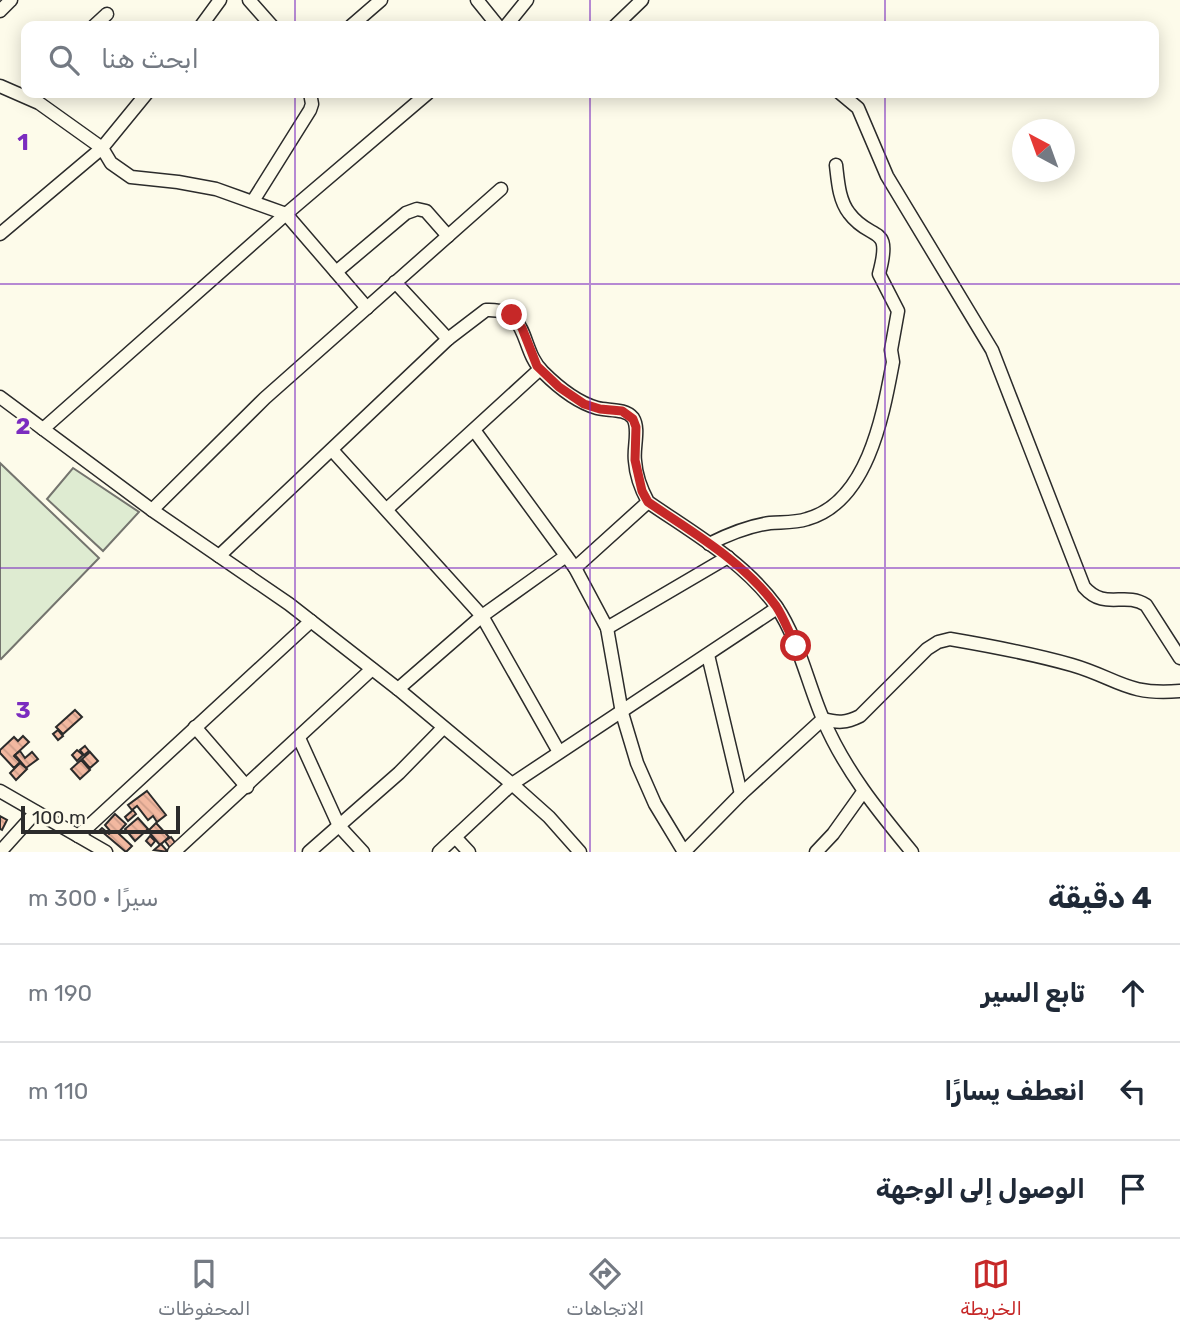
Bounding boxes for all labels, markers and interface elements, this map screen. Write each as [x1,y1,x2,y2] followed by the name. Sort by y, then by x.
[21,21,1159,98] search box
[45,41,83,79] icon: search
[101,44,199,75] text: ابحث هنا
[1012,119,1075,182] north arrow
[17,128,29,156] text: 1
[496,299,527,330] route end
[16,412,30,440] text: 2
[780,630,811,661] route start
[15,696,31,724] text: 3
[21,803,180,835] scale bar
[32,806,86,829] text: 100 m
[1048,880,1152,916] text: 4 دقيقة
[28,884,159,912] text: سيرًا · 300 m
[1114,974,1152,1012] icon: ahead
[981,978,1085,1009] text: تابع السير
[28,979,92,1007] text: 190 m
[1114,1072,1152,1110] icon: left
[944,1076,1085,1107] text: انعطف يسارًا
[28,1077,88,1105] text: 110 m
[1114,1170,1152,1208] icon: arrive
[876,1174,1085,1205] text: الوصول إلى الوجهة
[158,1255,250,1320] tab: المحفوظات
[566,1255,644,1320] tab: الاتجاهات
[960,1255,1022,1320] tab: الخريطة

